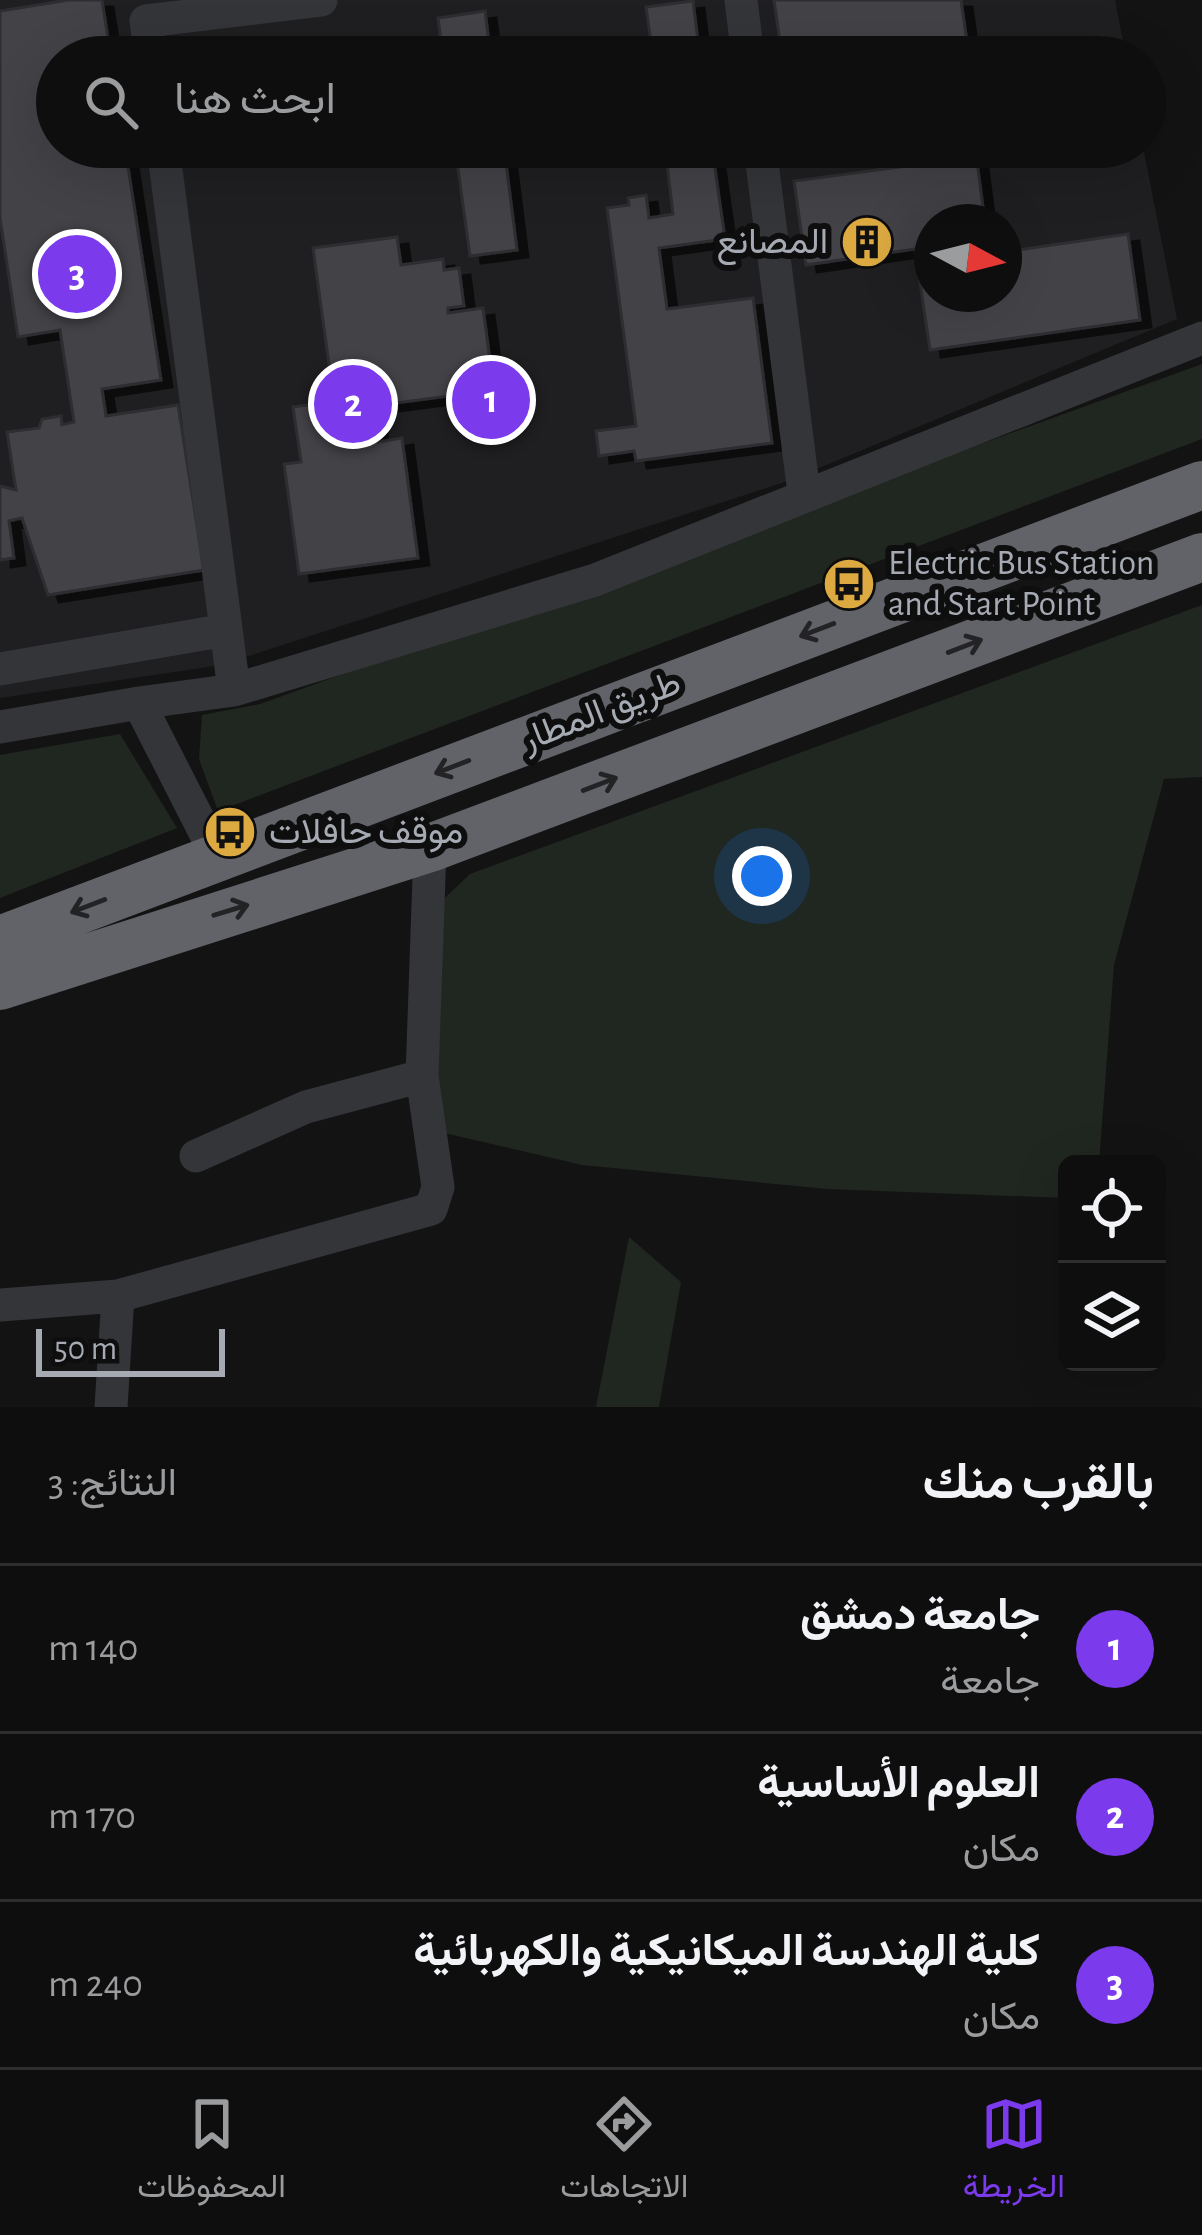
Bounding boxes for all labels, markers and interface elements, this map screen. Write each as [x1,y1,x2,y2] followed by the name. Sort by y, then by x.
[36,36,1166,168] search box
[78,69,144,135] icon: search
[174,77,336,122] text: ابحث هنا
[914,204,1022,312] north arrow
[839,214,895,270] building icon: المصانع
[716,224,828,266] place label: المصانع
[38,229,116,319] pin: 3
[452,355,530,445] pin: 1
[314,359,392,449] pin: 2
[888,545,1154,622] place label: Electric Bus Station and Start Point
[821,556,877,612] bus stop icon: Electric Bus Station and Start Point
[800,620,837,642] one-way arrow
[945,634,982,656] one-way arrow
[515,664,687,761] street label: طريق المطار
[435,758,472,780] one-way arrow
[580,771,617,793] one-way arrow
[202,804,258,860] bus stop icon: موقف حافلات
[269,814,463,853] place label: موقف حافلات
[732,846,792,906] your location
[70,896,107,918] one-way arrow
[211,898,249,920] one-way arrow
[1058,1155,1166,1371] map controls
[1058,1155,1166,1263] button: locate
[1058,1263,1166,1371] button: layers
[36,1323,225,1376] scale bar
[54,1333,117,1366] text: 50 m
[922,1457,1154,1508] text: بالقرب منك
[48,1464,177,1503] text: النتائج: 3
[800,1593,1040,1638] text: جامعة دمشق
[48,1629,138,1668] text: 140 m
[1108,1629,1122,1668] text: 1
[940,1662,1040,1701] text: جامعة
[757,1761,1040,1806] text: العلوم الأساسية
[48,1797,136,1836] text: 170 m
[1106,1797,1124,1836] text: 2
[963,1830,1040,1869] text: مكان
[413,1929,1040,1974] text: كلية الهندسة الميكانيكية والكهربائية
[48,1965,143,2004] text: 240 m
[1107,1965,1123,2004] text: 3
[963,1998,1040,2037] text: مكان
[137,2091,286,2215] tab: المحفوظات
[560,2091,688,2215] tab: الاتجاهات
[963,2091,1065,2215] tab: الخريطة

